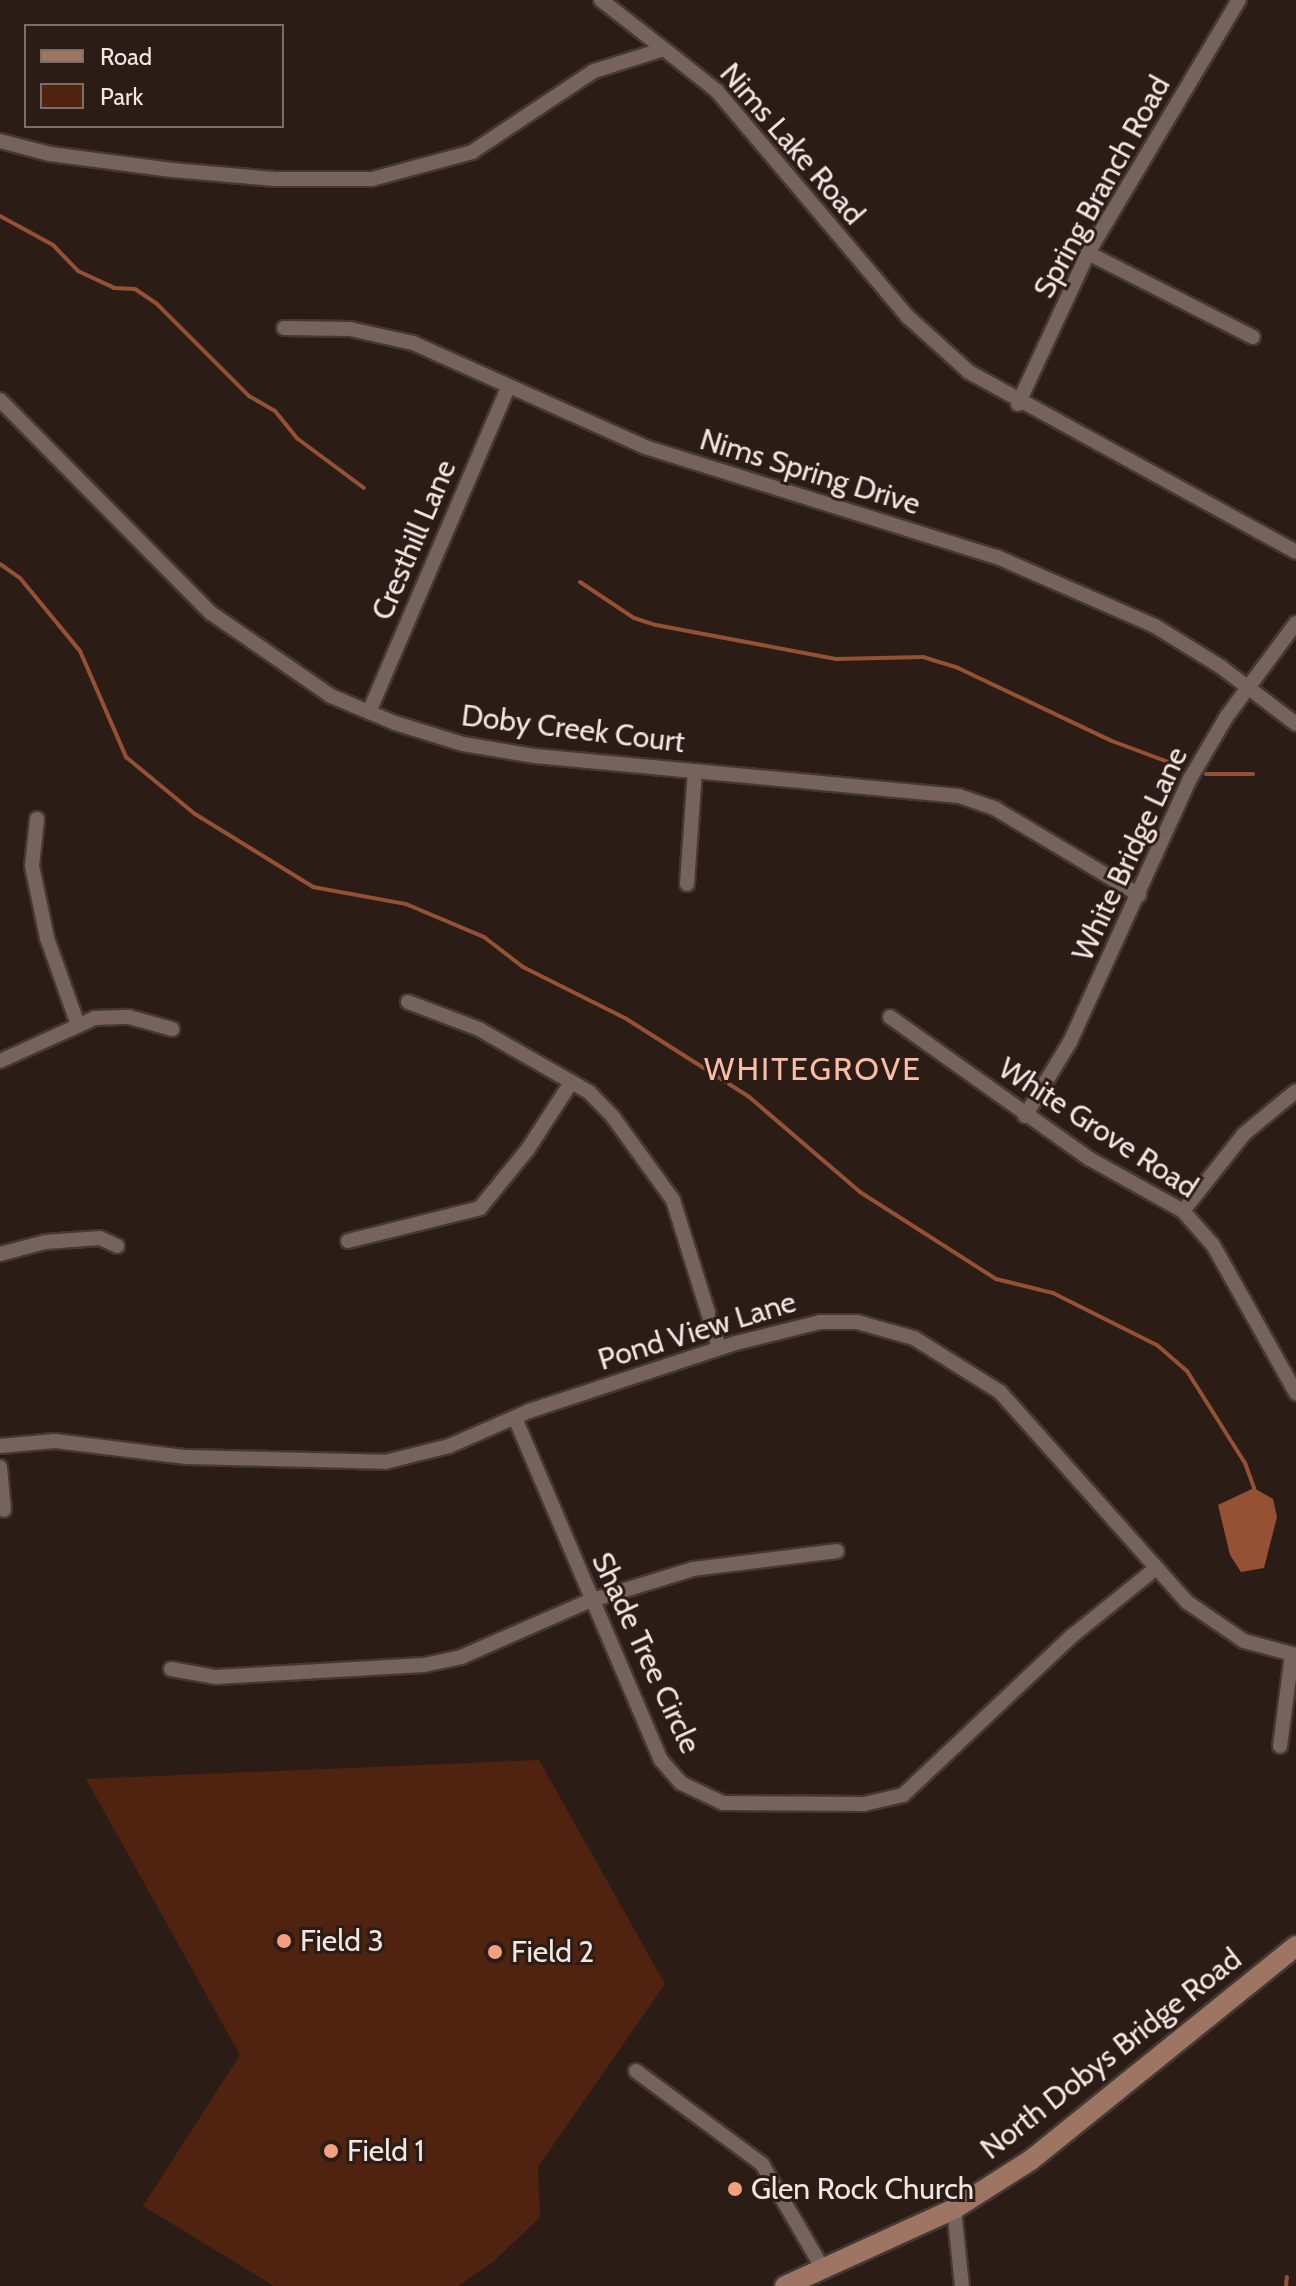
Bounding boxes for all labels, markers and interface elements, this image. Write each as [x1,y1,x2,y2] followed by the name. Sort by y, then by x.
[24,24,284,128] legend
[100,42,152,71] text: Road
[712,56,872,232] street label: Nims Lake Road
[1026,70,1178,304] street label: Spring Branch Road
[100,82,143,111] text: Park
[696,421,924,523] street label: Nims Spring Drive
[364,455,464,625] street label: Cresthill Lane
[459,697,687,761] street label: Doby Creek Court
[1065,741,1195,967] street label: White Bridge Lane
[704,1050,922,1088] district label: WHITEGROVE
[992,1050,1204,1206] street label: White Grove Road
[594,1284,800,1378] street label: Pond View Lane
[584,1547,708,1759] street label: Shade Tree Circle
[300,1923,384,1959] place label: Field 3
[275,1932,293,1950] marker: Field 3
[511,1934,594,1970] place label: Field 2
[974,1941,1248,2167] street label: North Dobys Bridge Road
[486,1943,504,1961] marker: Field 2
[347,2133,424,2169] place label: Field 1
[322,2142,340,2160] marker: Field 1
[751,2171,974,2207] place label: Glen Rock Church
[726,2180,744,2198] marker: Glen Rock Church

